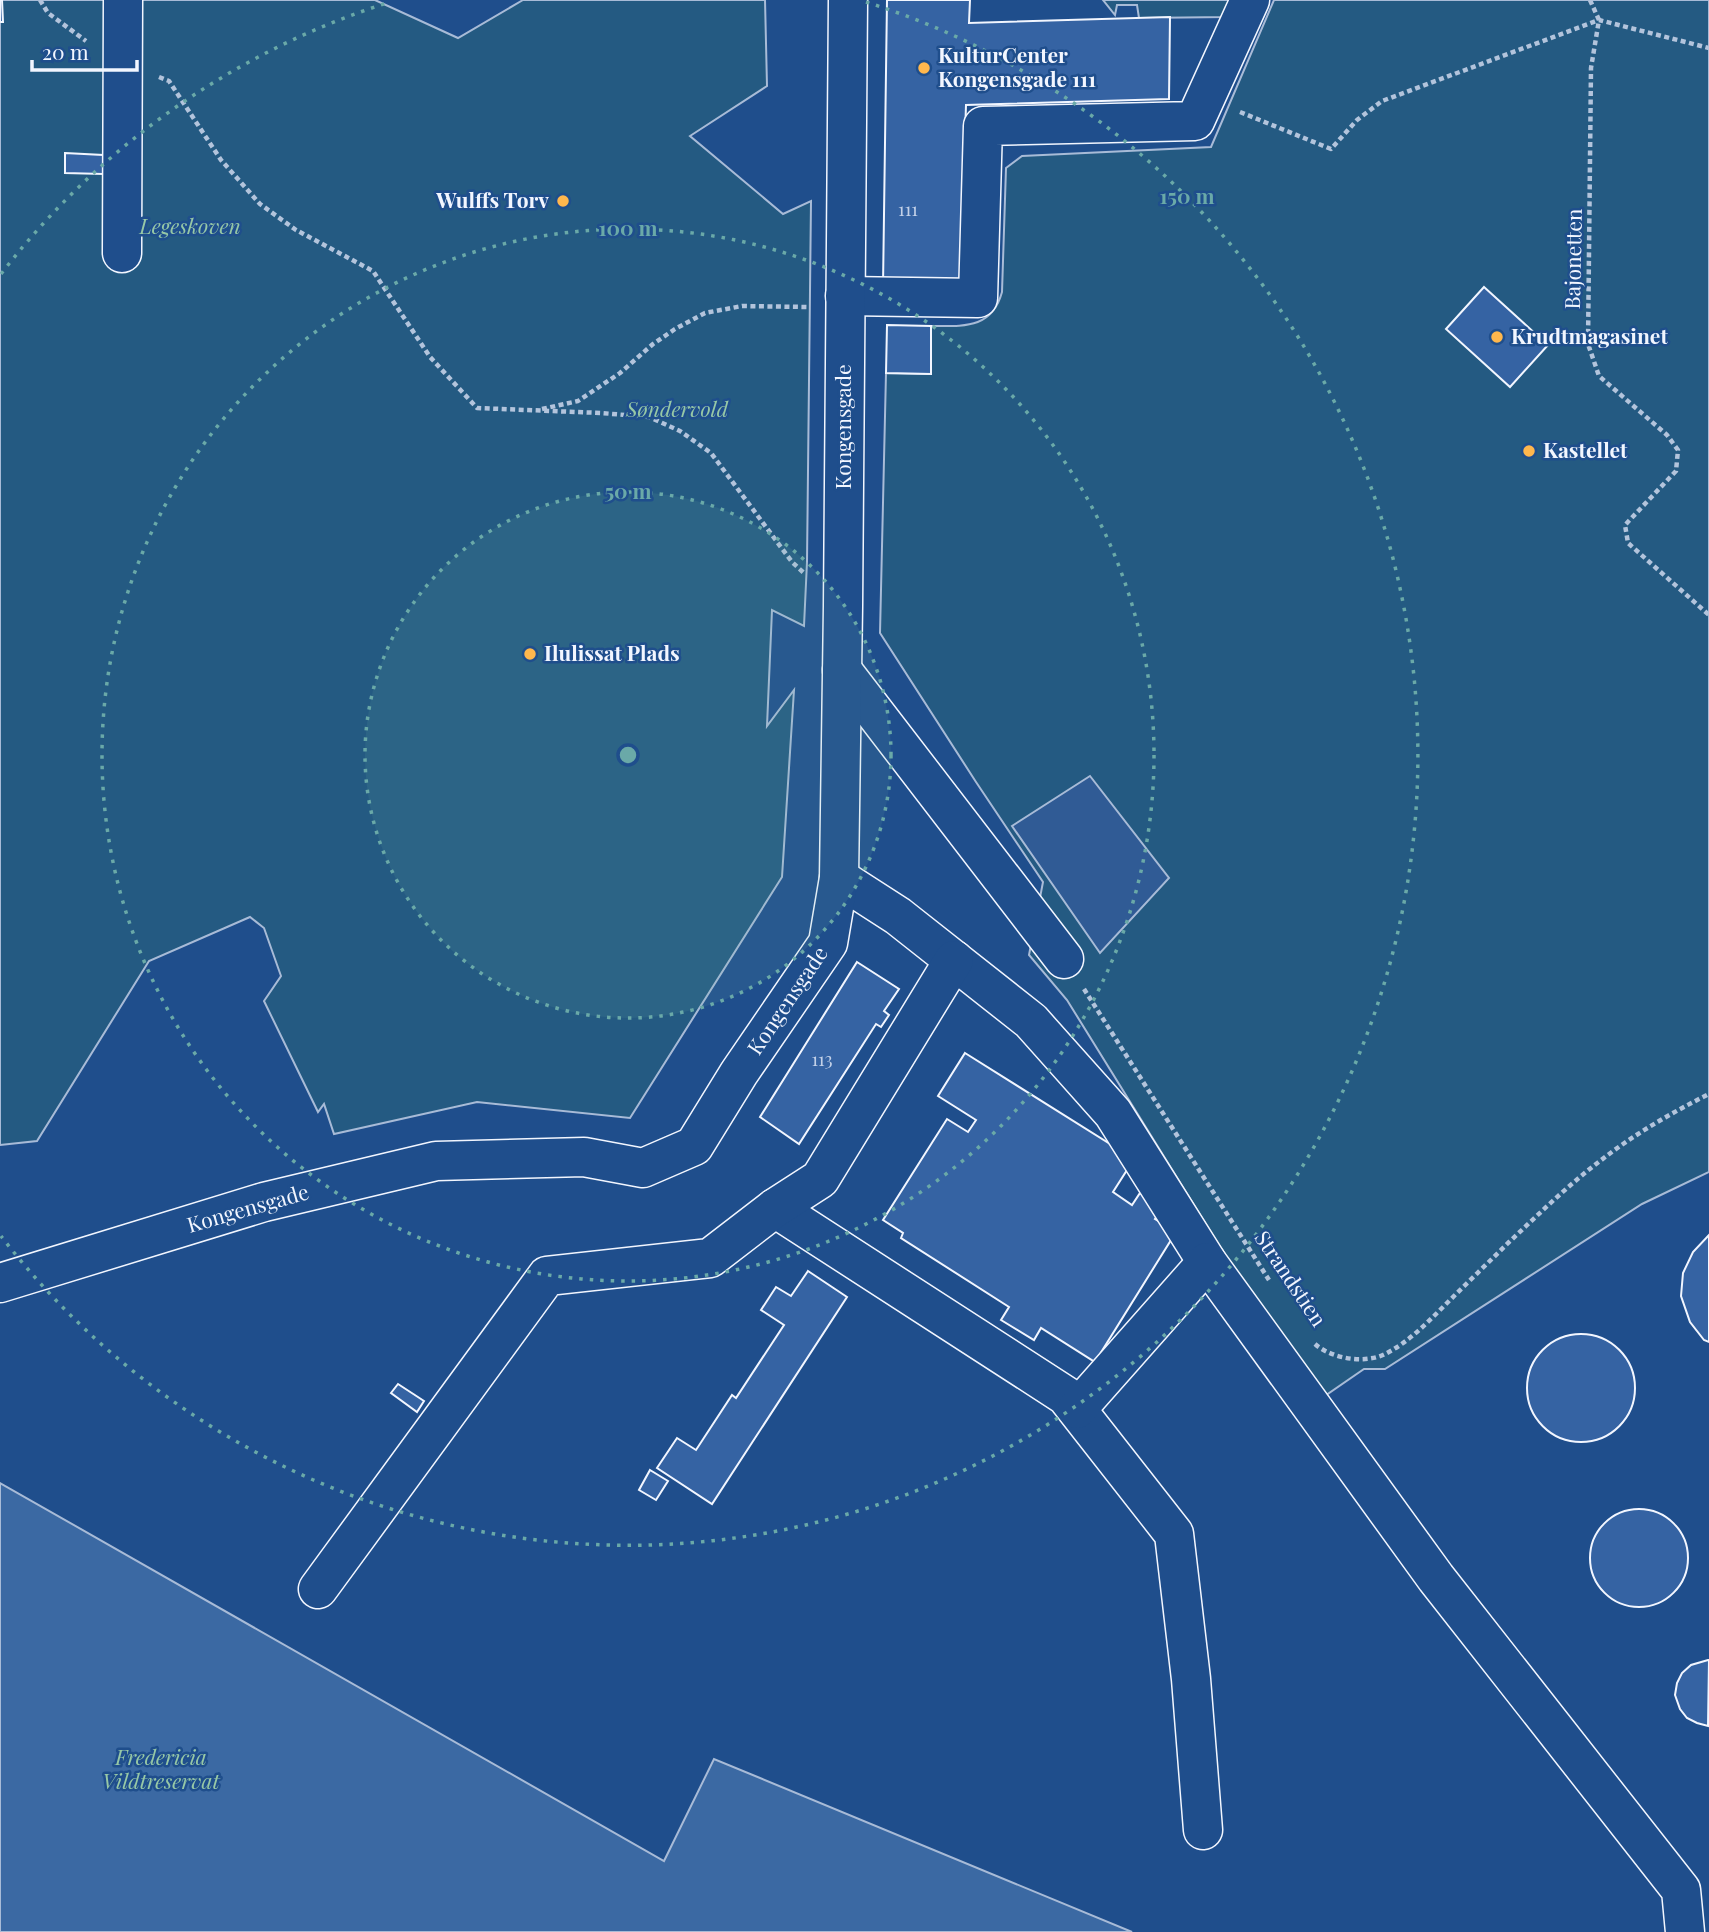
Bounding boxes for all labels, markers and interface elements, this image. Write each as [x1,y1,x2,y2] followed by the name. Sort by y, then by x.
[32,28,136,72] scale bar
[42,37,89,65] text: 20 m
[938,40,1096,92] place label: KulturCenter Kongensgade 111
[916,60,932,76] marker: KulturCenter Kongensgade 111
[1160,181,1214,209] text: 150 m
[435,185,549,213] place label: Wulffs Torv
[555,193,571,209] marker: Wulffs Torv
[898,197,918,221] house number: 111
[1557,208,1587,310] street label: Bajonetten
[138,211,241,239] park label: Legeskoven
[598,213,658,241] text: 100 m
[1511,321,1668,349] place label: Krudtmagasinet
[1489,329,1505,345] marker: Krudtmagasinet
[828,364,856,490] street label: Kongensgade
[625,394,729,422] park label: Søndervold
[1543,435,1628,463] place label: Kastellet
[1521,443,1537,459] marker: Kastellet
[604,476,652,504] text: 50 m
[544,638,680,666] place label: Ilulissat Plads
[522,646,538,662] marker: Ilulissat Plads
[616,743,640,767] centre of rings
[740,940,833,1060] street label: Kongensgade
[811,1047,833,1071] house number: 113
[183,1176,311,1238] street label: Kongensgade
[1249,1225,1334,1331] street label: Strandstien
[103,1742,220,1794] park label: Fredericia Vildtreservat

